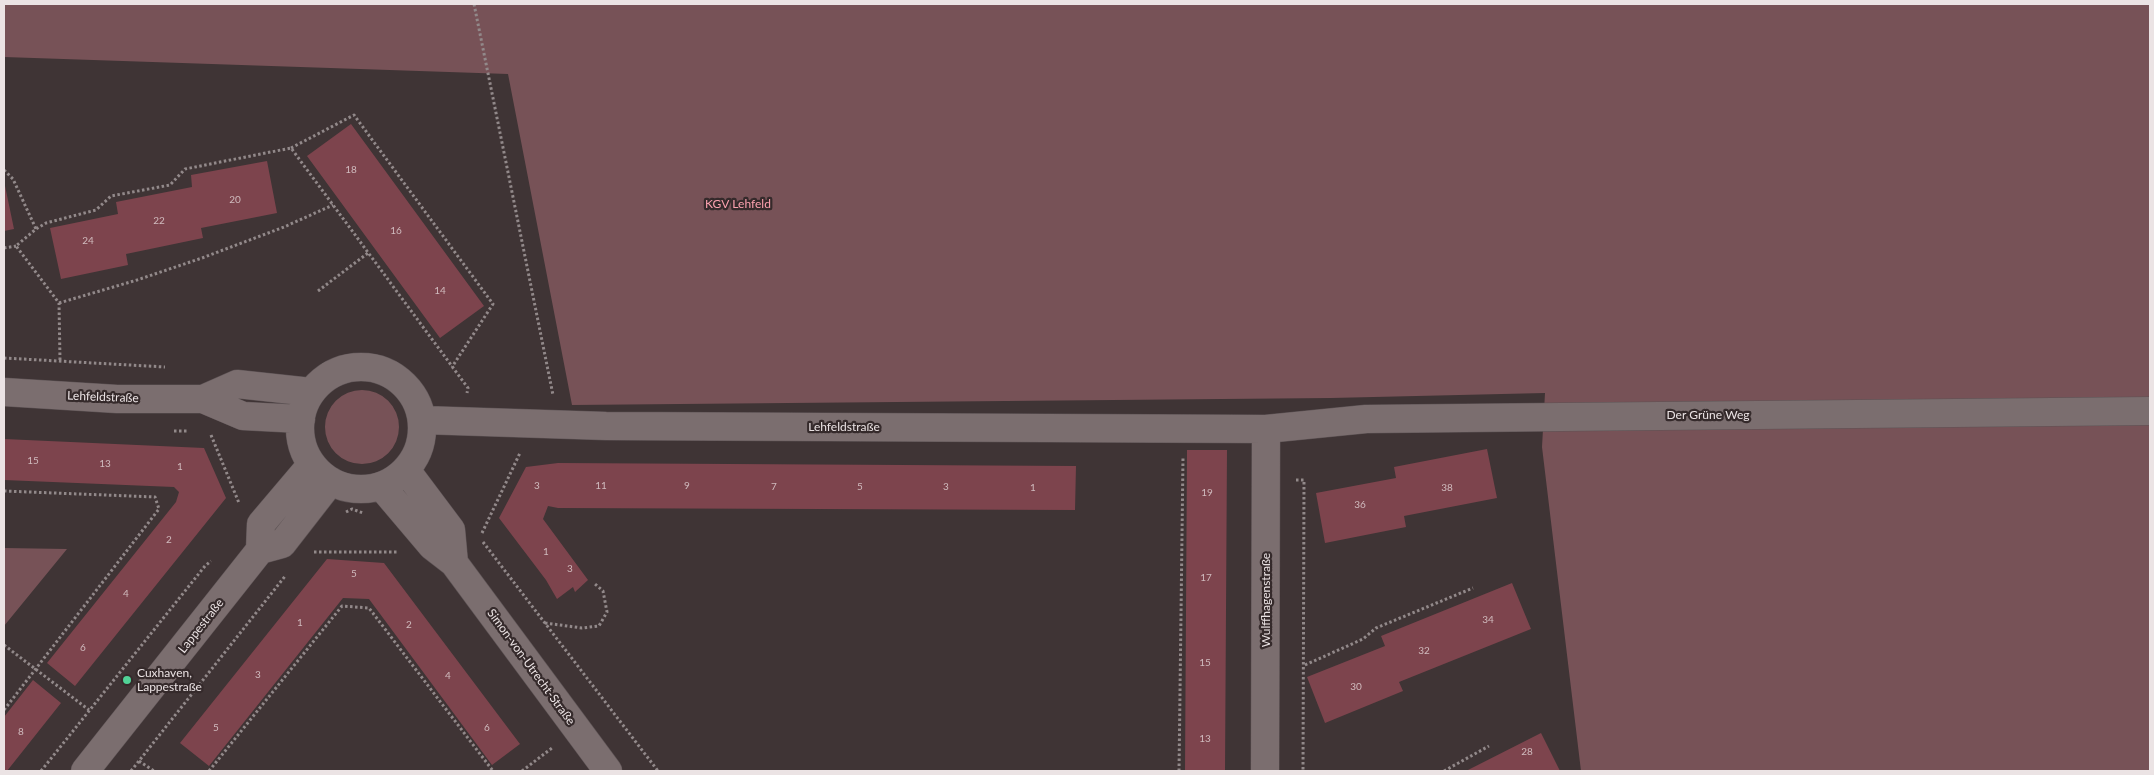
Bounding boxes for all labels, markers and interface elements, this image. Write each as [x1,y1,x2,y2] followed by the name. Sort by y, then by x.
[345,164,357,176] house number: 18
[229,194,241,206] house number: 20
[705,197,771,211] park label: KGV Lehfeld
[153,215,165,227] house number: 22
[390,225,402,237] house number: 16
[82,235,94,247] house number: 24
[434,285,446,297] house number: 14
[67,389,139,405] street label: Lehfeldstraße
[1667,408,1749,422] street label: Der Grüne Weg
[808,420,880,434] street label: Lehfeldstraße
[27,455,39,467] house number: 15
[99,458,111,470] house number: 13
[177,461,183,473] house number: 1
[534,480,540,492] house number: 3
[595,480,607,492] house number: 11
[684,480,690,492] house number: 9
[771,481,777,493] house number: 7
[857,481,863,493] house number: 5
[943,481,949,493] house number: 3
[1030,482,1036,494] house number: 1
[1441,482,1453,494] house number: 38
[1201,487,1213,499] house number: 19
[1354,499,1366,511] house number: 36
[166,534,172,546] house number: 2
[543,546,549,558] house number: 1
[1259,553,1273,647] street label: Wulffhagenstraße
[567,563,573,575] house number: 3
[351,568,357,580] house number: 5
[1200,572,1212,584] house number: 17
[123,588,129,600] house number: 4
[175,596,227,656] street label: Lappestraße
[484,606,578,728] street label: Simon-von-Utrecht-Straße
[1482,614,1494,626] house number: 34
[297,617,303,629] house number: 1
[406,619,412,631] house number: 2
[80,642,86,654] house number: 6
[1418,645,1430,657] house number: 32
[1199,657,1211,669] house number: 15
[137,666,202,694] place label: Cuxhaven, Lappestraße
[255,669,261,681] house number: 3
[445,670,451,682] house number: 4
[121,674,133,686] marker: Cuxhaven, Lappestraße
[1350,681,1362,693] house number: 30
[213,722,219,734] house number: 5
[484,722,490,734] house number: 6
[18,726,24,738] house number: 8
[1199,733,1211,745] house number: 13
[1521,746,1533,758] house number: 28

